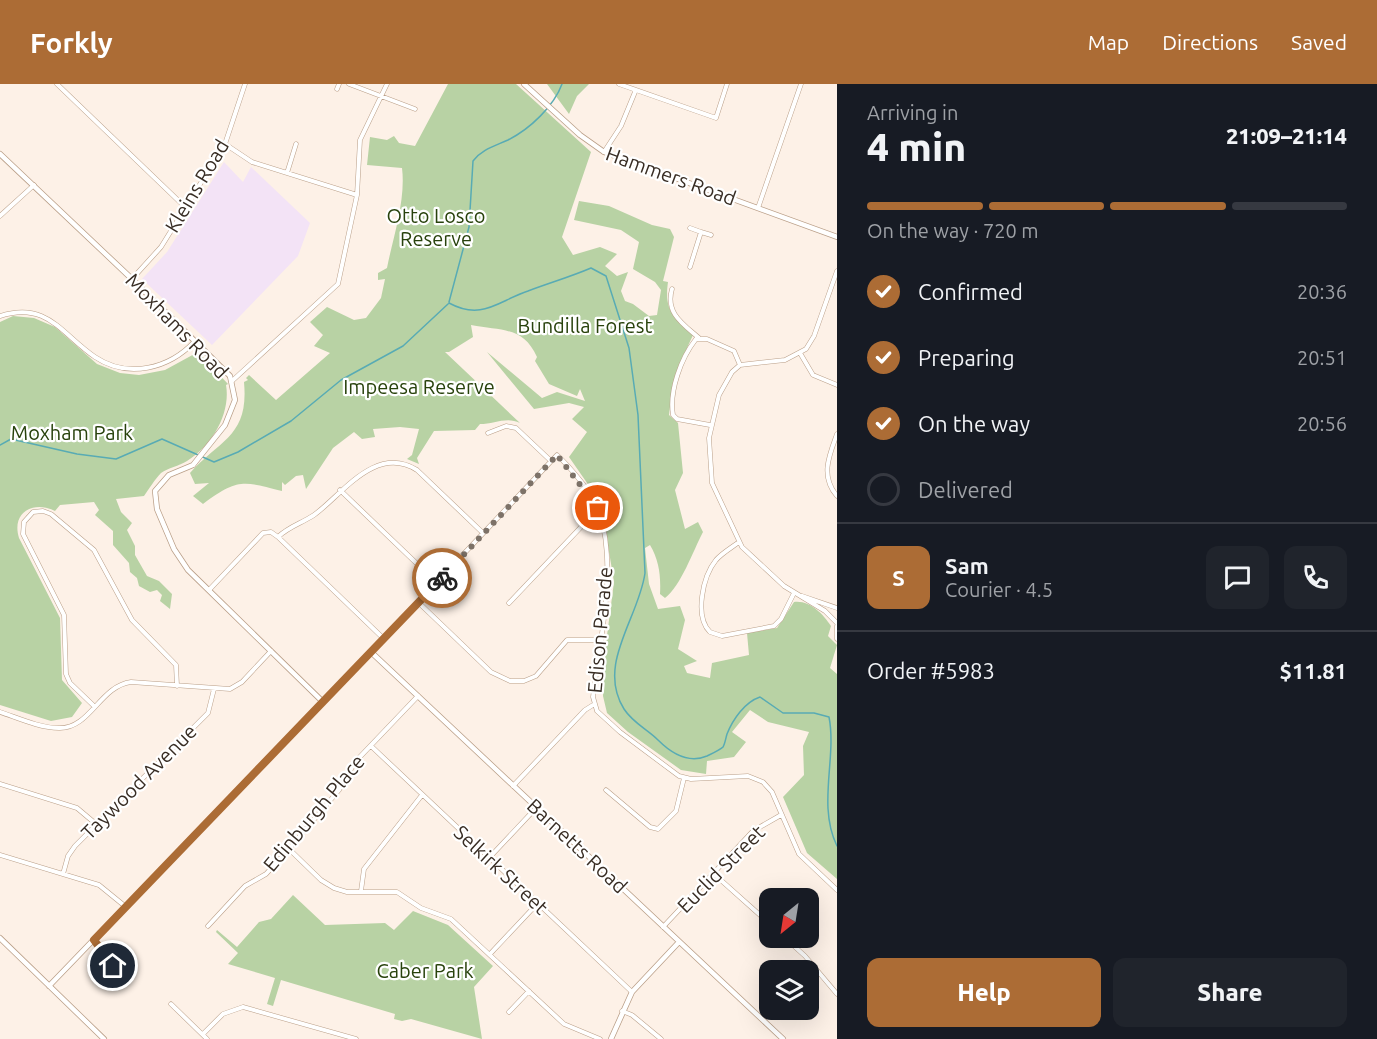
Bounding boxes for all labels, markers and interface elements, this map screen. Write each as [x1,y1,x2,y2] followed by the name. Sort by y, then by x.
[30,27,113,58] text: Forkly
[1088,30,1129,54] text: Map
[1162,30,1258,54] text: Directions
[1291,30,1347,54] text: Saved
[867,101,958,124] text: Arriving in
[1226,123,1347,148] text: 21:09–21:14
[867,125,966,168] text: 4 min
[160,135,233,236] street label: Kleins Road
[603,141,739,210] street label: Hammers Road
[387,204,485,250] park label: Otto Losco Reserve
[867,219,1039,242] text: On the way · 720 m
[121,268,233,383] street label: Moxhams Road
[867,275,900,308] icon: check
[918,279,1023,304] text: Confirmed
[1297,280,1347,303] text: 20:36
[518,314,653,337] park label: Bundilla Forest
[867,341,900,374] icon: check
[918,345,1015,370] text: Preparing
[1297,346,1347,369] text: 20:51
[343,375,495,398] park label: Impeesa Reserve
[867,407,900,440] icon: check
[918,411,1030,436] text: On the way
[1297,412,1347,435] text: 20:56
[11,421,133,444] park label: Moxham Park
[918,477,1013,502] text: Delivered
[572,482,623,533] pin
[581,491,614,524] icon: bag
[1206,546,1269,609] button: chat
[1284,546,1347,609] button: phone
[412,548,472,608] courier
[945,553,989,578] text: Sam
[426,562,459,595] icon: bike
[892,565,905,590] text: S
[583,566,616,694] street label: Edison Parade
[945,578,1053,601] text: Courier · 4.5
[867,658,995,683] text: Order #5983
[1280,658,1347,683] text: $11.81
[76,719,201,844] street label: Taywood Avenue
[258,750,369,876] street label: Edinburgh Place
[523,794,632,898] street label: Barnetts Road
[450,820,553,919] street label: Selkirk Street
[672,820,769,917] street label: Euclid Street
[759,888,819,948] north arrow
[759,888,819,1020] map controls
[87,940,138,991] pin
[96,949,129,982] icon: home
[867,958,1101,1027] button: Help
[1113,958,1347,1027] button: Share
[376,959,474,982] park label: Caber Park
[759,960,819,1020] button: layers

